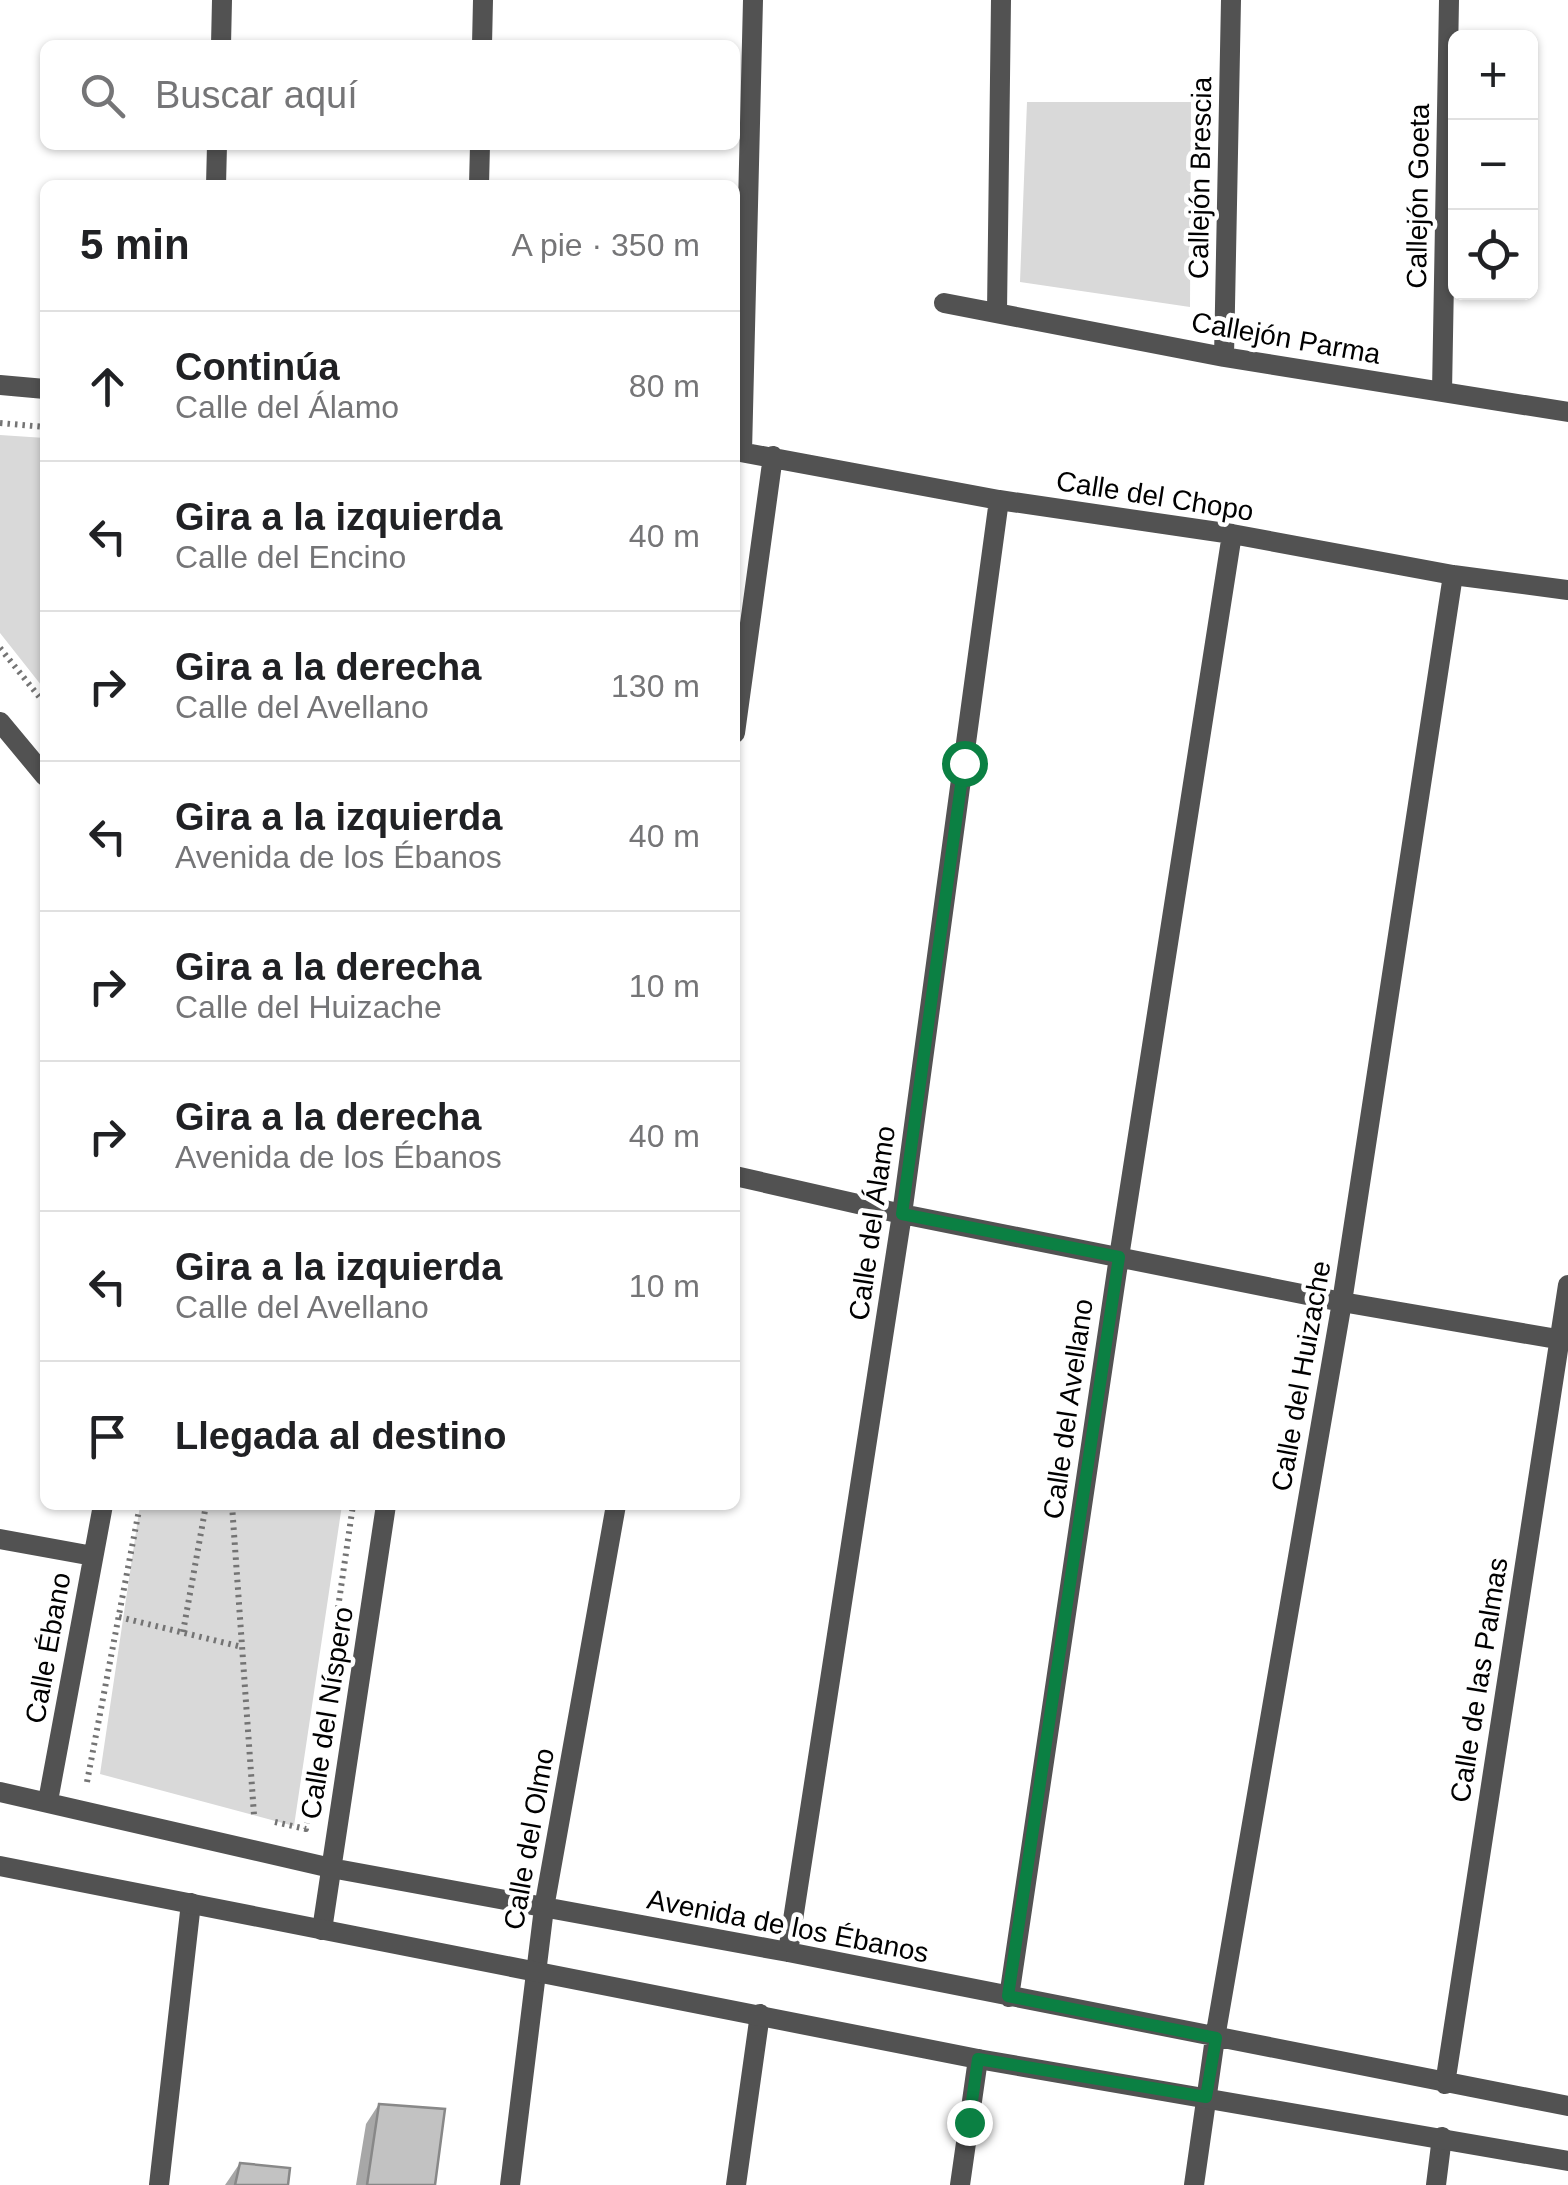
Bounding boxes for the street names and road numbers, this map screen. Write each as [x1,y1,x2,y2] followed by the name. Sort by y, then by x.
[1183,76,1217,279] street label: Callejón Brescia
[1401,103,1435,289] street label: Callejón Goeta
[1189,306,1383,370] street label: Callejón Parma
[1054,465,1256,527] street label: Calle del Chopo
[843,1124,901,1322] street label: Calle del Álamo
[1265,1258,1337,1494] street label: Calle del Huizache
[1037,1297,1099,1521] street label: Calle del Avellano
[1444,1555,1514,1805] street label: Calle de las Palmas
[19,1570,77,1726] street label: Calle Ébano
[295,1605,359,1821] street label: Calle del Níspero
[498,1746,560,1932] street label: Calle del Olmo
[645,1884,931,1968] street label: Avenida de los Ébanos

